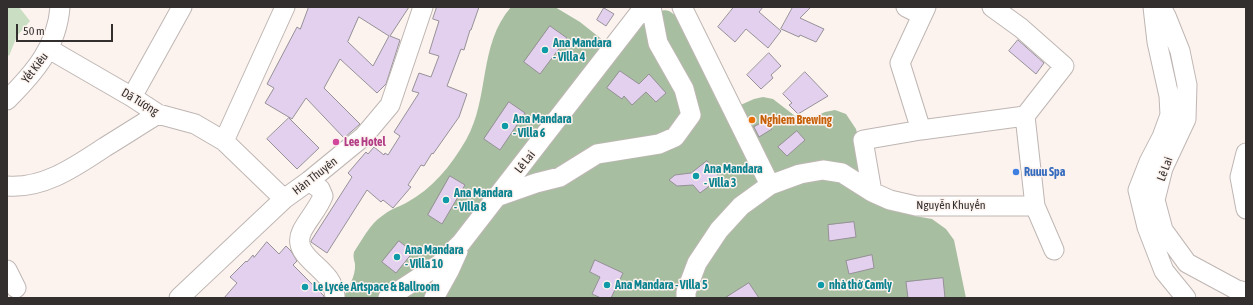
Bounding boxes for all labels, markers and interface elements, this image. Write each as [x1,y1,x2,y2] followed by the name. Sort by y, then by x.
[18,16,115,42] scale bar
[23,24,45,38] text: 50 m
[553,36,612,64] place label: Ana Mandara - Villa 4
[540,45,550,55] marker: Ana Mandara - Villa 4
[19,50,51,86] street label: Yết Kiêu
[119,85,161,119] street label: Dã Tượng
[513,112,572,140] place label: Ana Mandara - Villa 6
[760,113,832,127] place label: Nghiem Brewing
[747,115,757,125] marker: Nghiem Brewing
[500,121,510,131] marker: Ana Mandara - Villa 6
[344,135,386,149] place label: Lee Hotel
[331,137,341,147] marker: Lee Hotel
[512,148,538,176] street label: Lê Lai
[290,154,340,198] street label: Hàn Thuyên
[1154,155,1176,183] street label: Lê Lai
[704,162,763,190] place label: Ana Mandara - Villa 3
[1024,165,1065,179] place label: Ruuu Spa
[1011,167,1021,177] marker: Ruuu Spa
[691,171,701,181] marker: Ana Mandara - Villa 3
[454,186,513,214] place label: Ana Mandara - Villa 8
[441,195,451,205] marker: Ana Mandara - Villa 8
[916,198,986,212] street label: Nguyễn Khuyến
[405,243,464,271] place label: Ana Mandara - Villa 10
[392,252,402,262] marker: Ana Mandara - Villa 10
[615,278,708,292] place label: Ana Mandara - Villa 5
[829,278,892,292] place label: nhà thờ Camly
[313,280,440,294] place label: Le Lycée Artspace & Ballroom
[602,280,612,290] marker: Ana Mandara - Villa 5
[816,280,826,290] marker: nhà thờ Camly
[300,282,310,292] marker: Le Lycée Artspace & Ballroom

